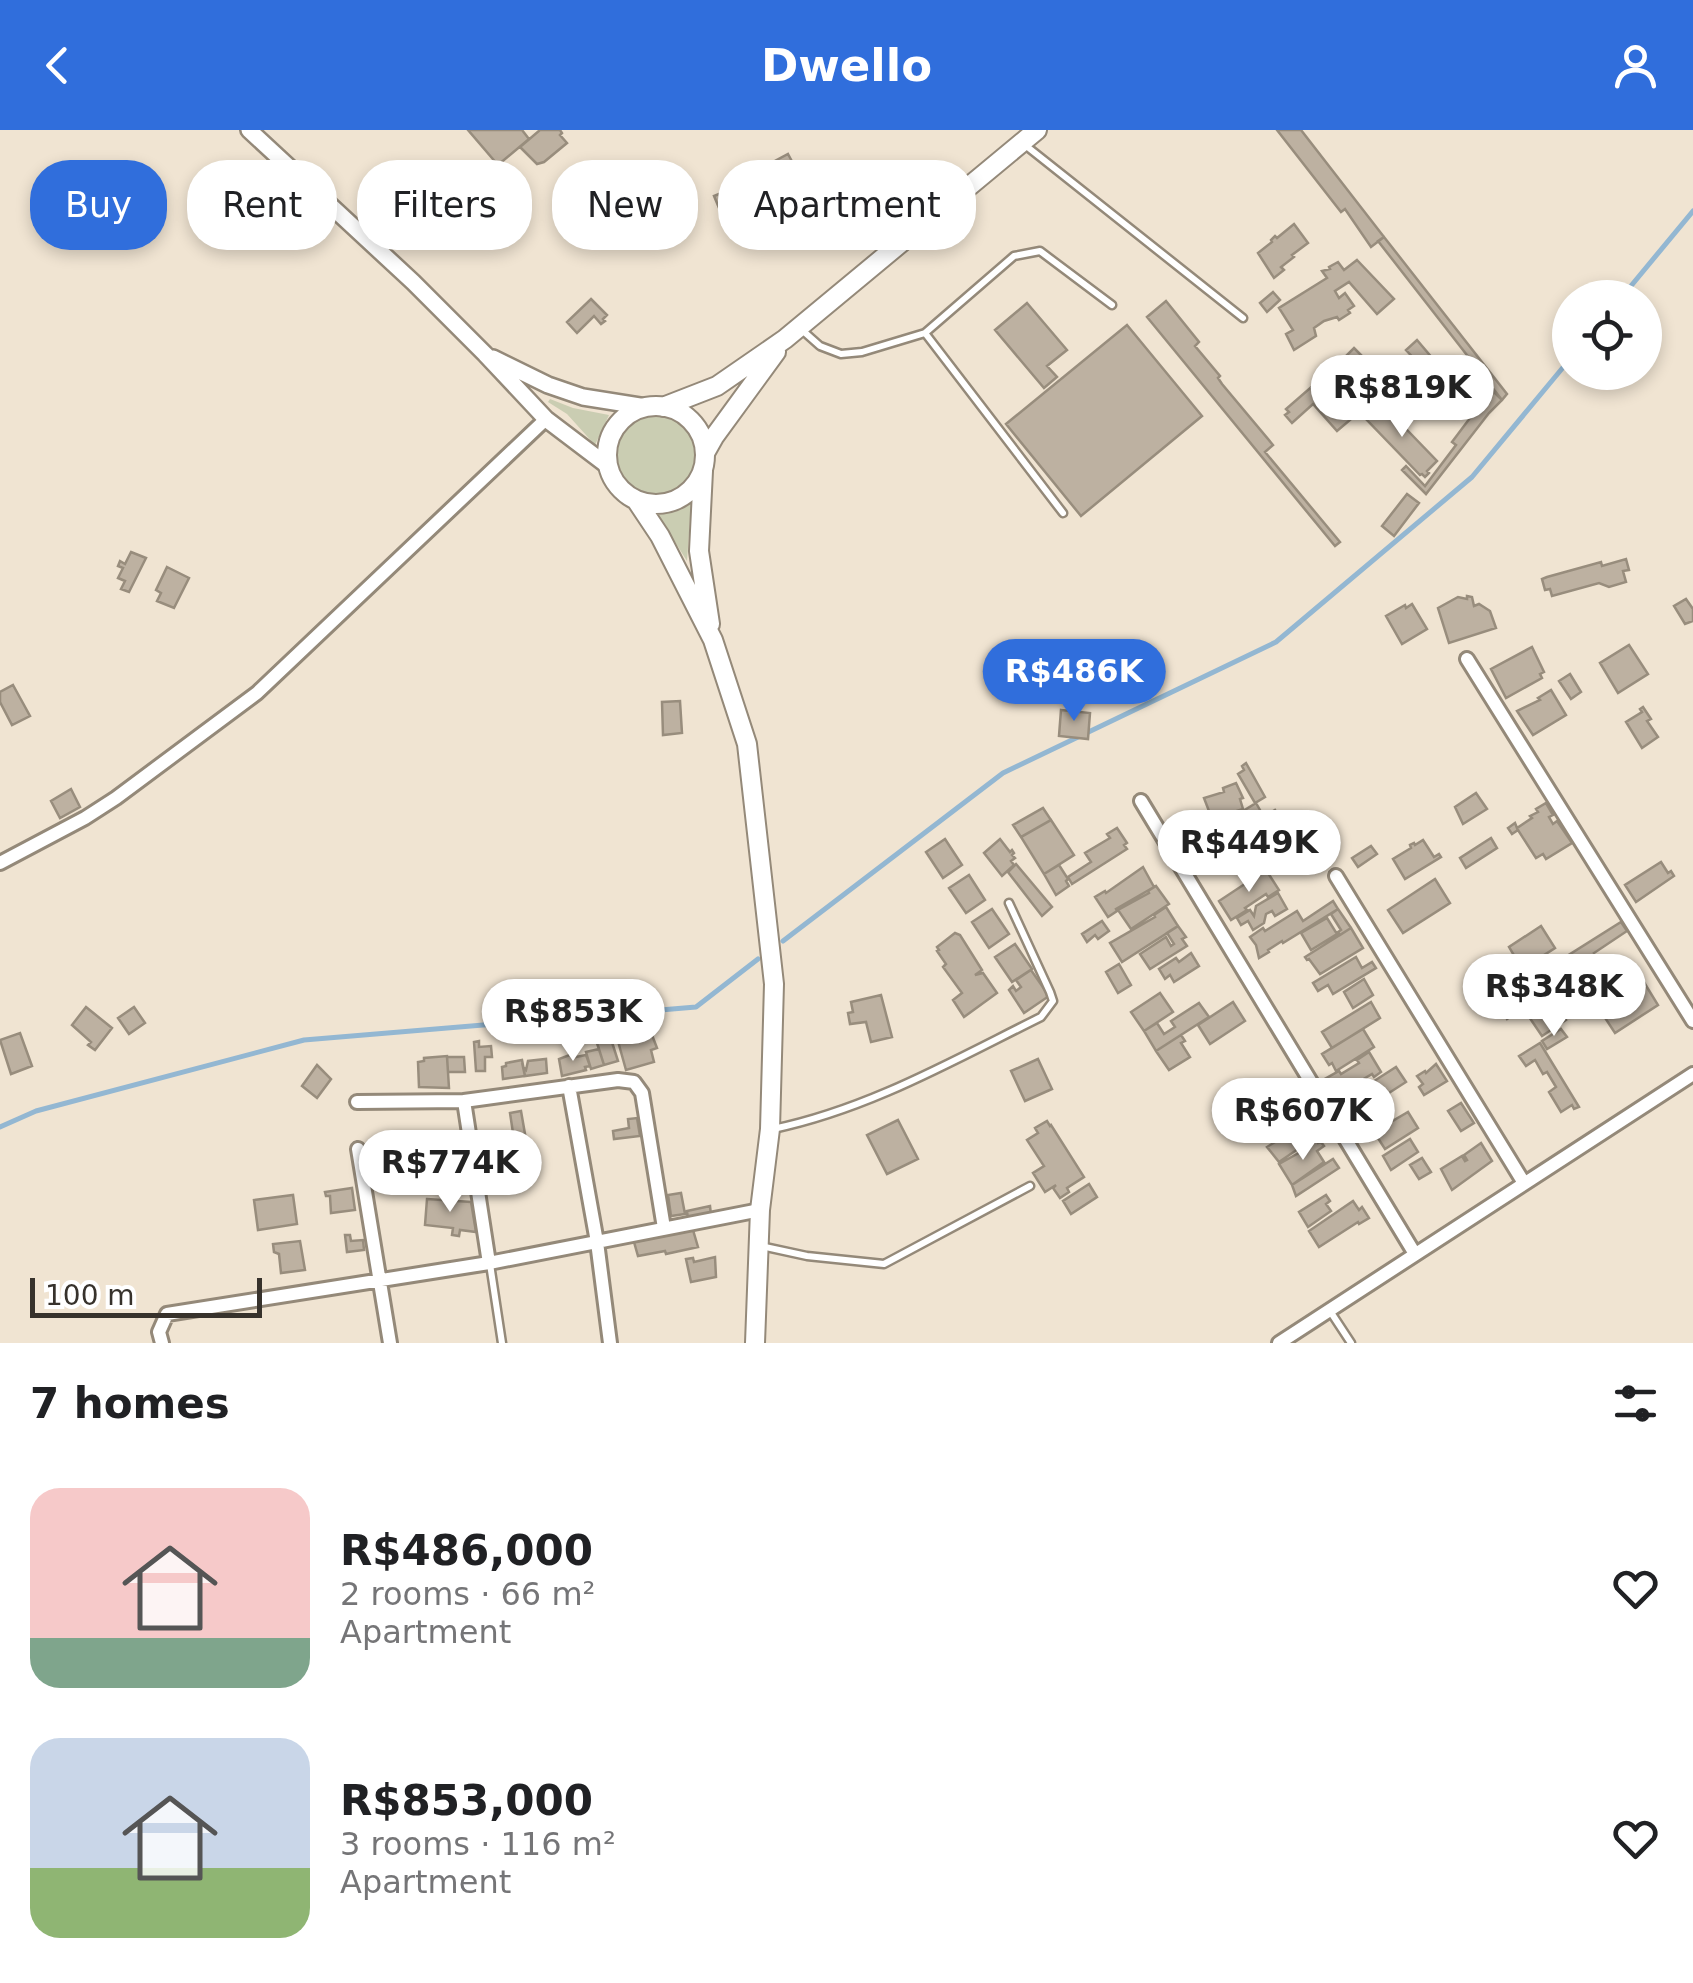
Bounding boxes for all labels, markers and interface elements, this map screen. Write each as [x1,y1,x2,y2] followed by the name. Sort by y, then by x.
[30,38,85,93] icon: back
[1608,38,1663,93] icon: person
[761,39,932,92] text: Dwello
[30,160,167,250] chip: Buy
[187,160,337,250] chip: Rent
[357,160,532,250] chip: Filters
[552,160,698,250] chip: New
[718,160,976,250] chip: Apartment
[1552,280,1662,390] map controls
[1552,280,1662,390] button: locate
[1321,355,1483,440] pin: R$819K
[1333,368,1471,406] text: R$819K
[993,639,1155,724] pin: R$486K
[1005,652,1143,690] text: R$486K
[1168,810,1330,895] pin: R$449K
[1180,823,1318,861] text: R$449K
[1473,954,1635,1039] pin: R$348K
[1485,967,1623,1005] text: R$348K
[492,979,654,1064] pin: R$853K
[504,992,642,1030] text: R$853K
[1222,1078,1384,1163] pin: R$607K
[1234,1091,1372,1129] text: R$607K
[369,1130,531,1215] pin: R$774K
[381,1143,519,1181] text: R$774K
[30,1273,262,1318] scale bar
[45,1279,135,1312] text: 100 m
[1608,1376,1663,1431] icon: filters
[30,1379,230,1428] text: 7 homes
[340,1526,593,1575] text: R$486,000
[110,1528,230,1648] icon: home
[1608,1561,1663,1616] icon: heart
[340,1575,595,1613] text: 2 rooms · 66 m²
[340,1613,511,1651] text: Apartment
[340,1776,593,1825] text: R$853,000
[110,1778,230,1898] icon: home
[1608,1811,1663,1866] icon: heart
[340,1825,616,1863] text: 3 rooms · 116 m²
[340,1863,511,1901] text: Apartment

